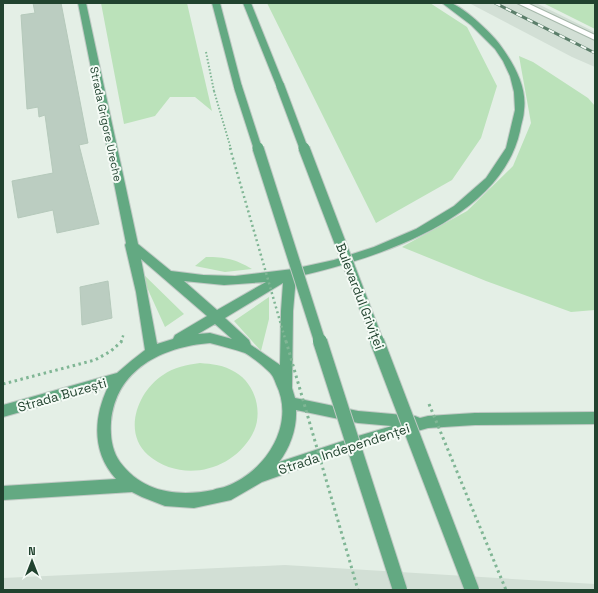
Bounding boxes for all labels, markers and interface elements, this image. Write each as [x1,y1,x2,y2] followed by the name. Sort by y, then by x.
[87,65,125,183] street label: Strada Grigore Ureche
[332,240,388,352] street label: Bulevardul Griviței
[16,374,108,416] street label: Strada Buzești
[276,420,412,478] street label: Strada Independenței
[12,541,52,581] north arrow
[28,544,36,558] text: N

